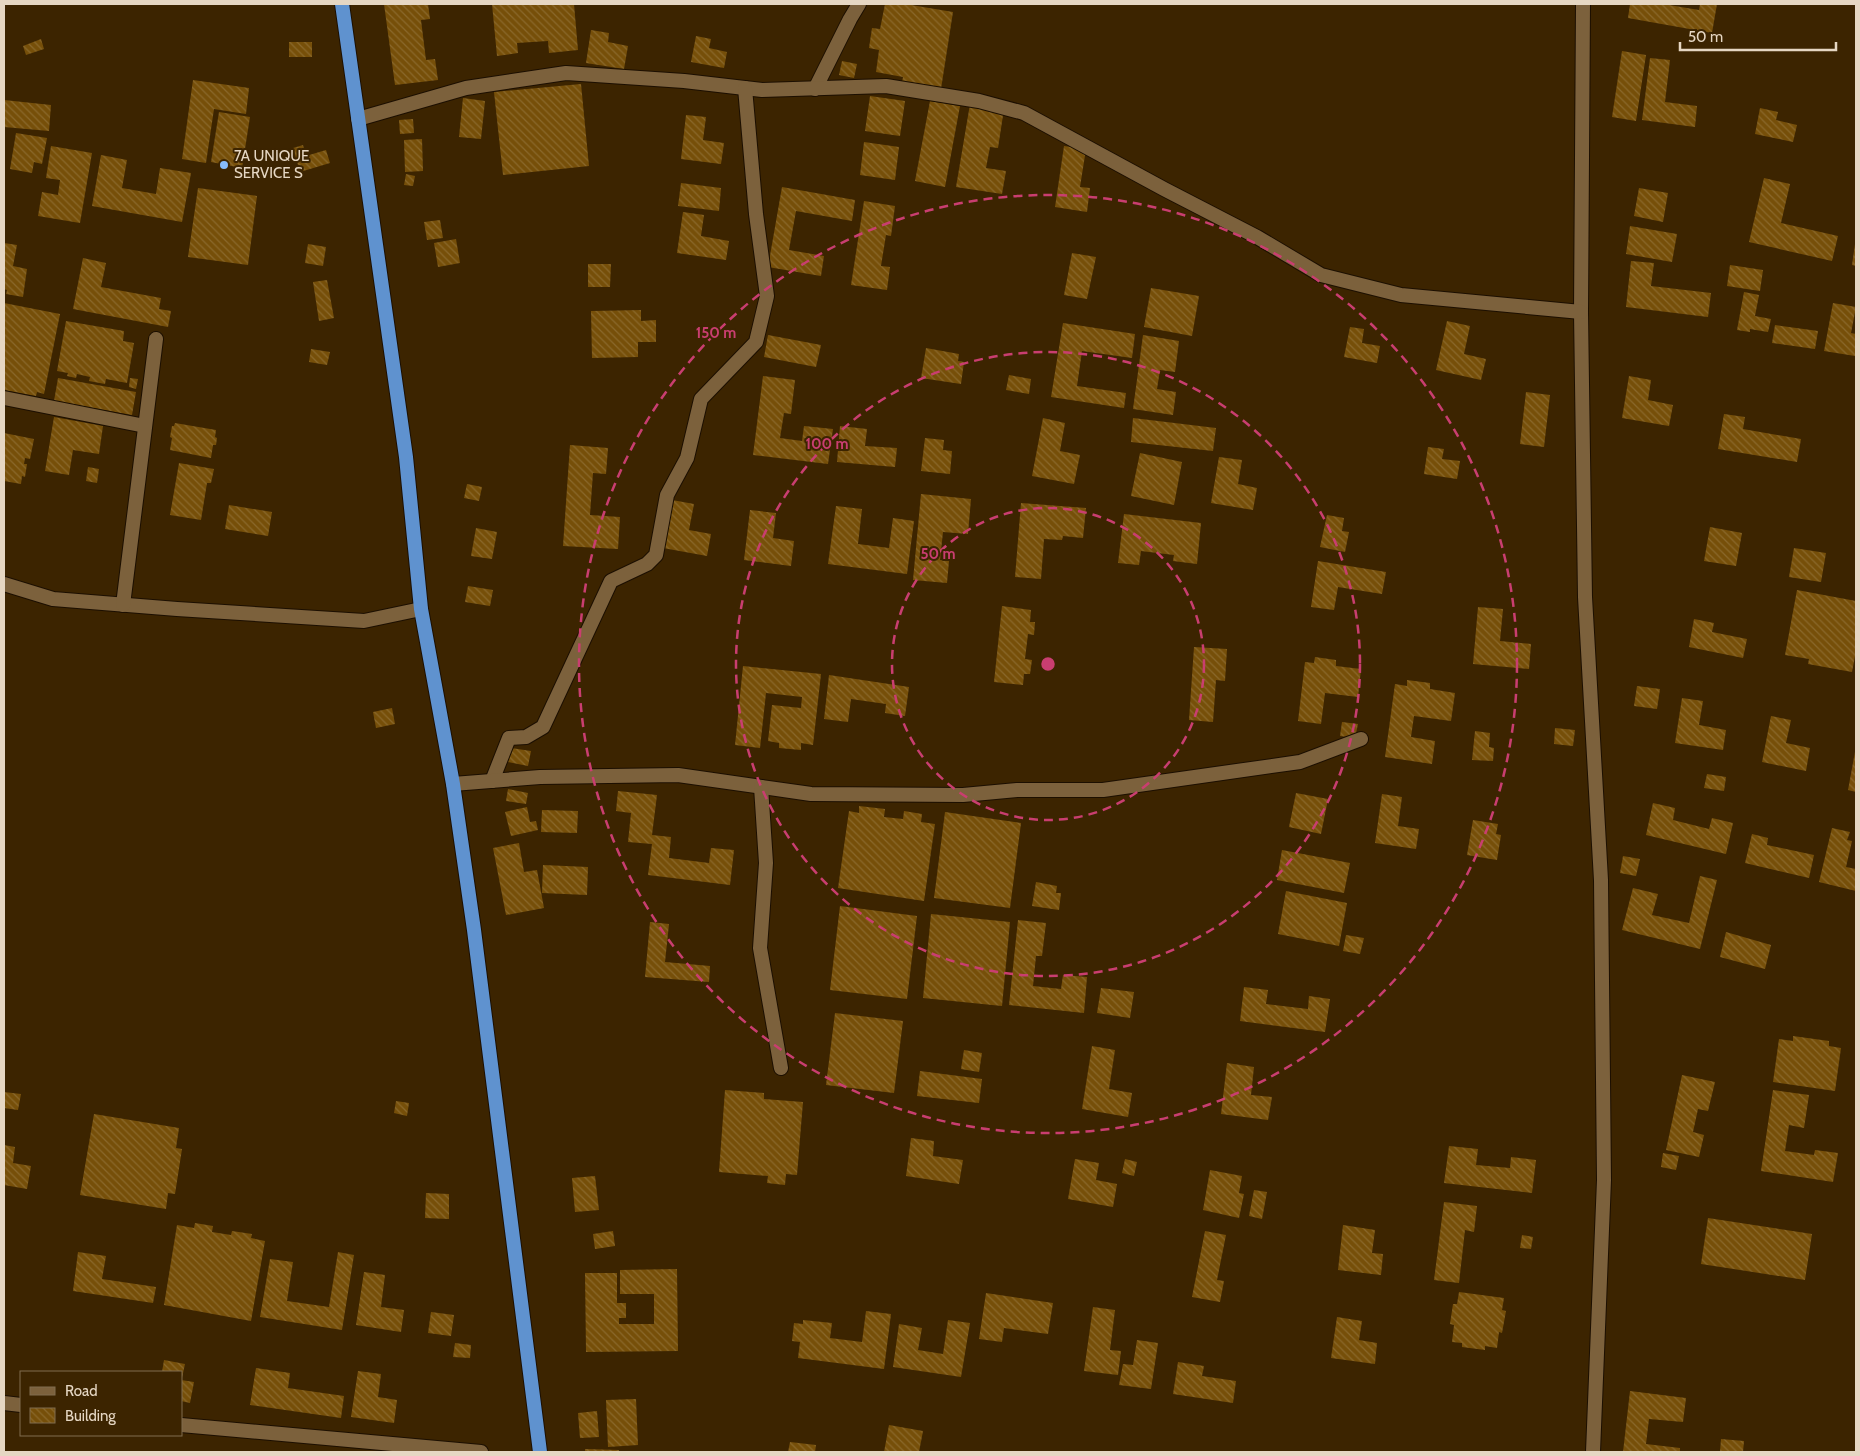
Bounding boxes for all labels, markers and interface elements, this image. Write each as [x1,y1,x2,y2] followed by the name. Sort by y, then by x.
[1680,20,1836,52] scale bar
[1688,28,1723,46] text: 50 m
[234,147,309,182] place label: 7A UNIQUE SERVICE S
[218,159,230,171] marker: 7A UNIQUE SERVICE S
[696,324,736,342] text: 150 m
[805,435,849,453] text: 100 m
[920,545,956,563] text: 50 m
[1039,655,1057,673] centre of rings
[20,1371,182,1436] legend
[65,1382,98,1400] text: Road
[65,1407,116,1425] text: Building

